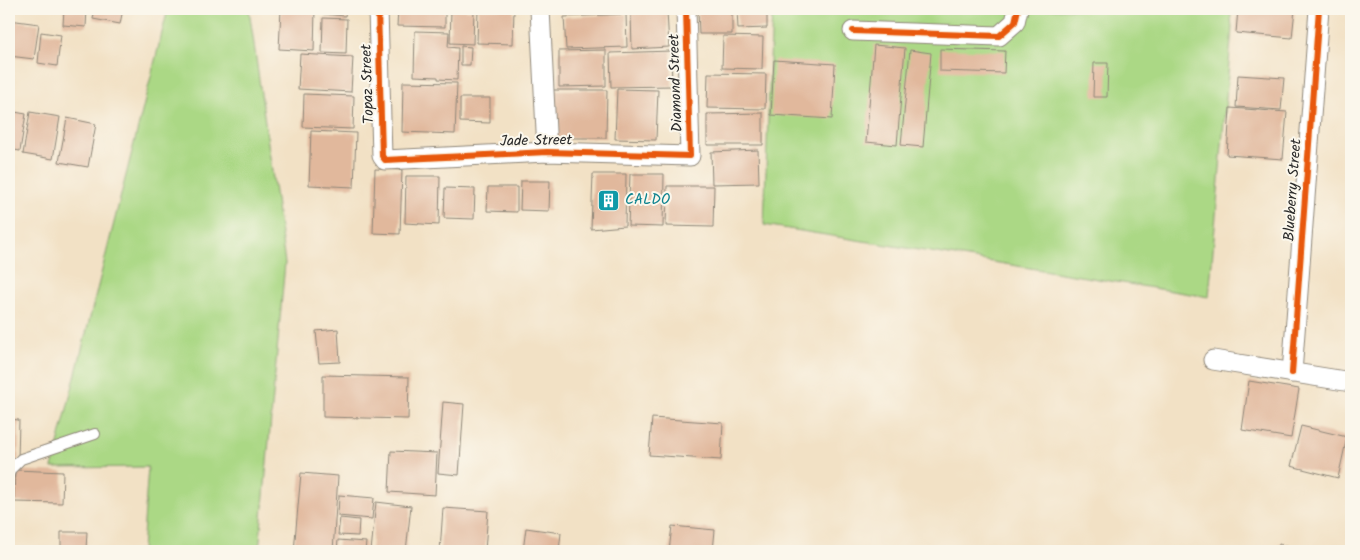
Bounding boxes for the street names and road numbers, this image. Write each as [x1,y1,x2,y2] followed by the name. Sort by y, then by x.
[662,33,690,133] street label: Diamond Street
[355,44,381,124] street label: Topaz Street
[500,128,573,154] street label: Jade Street
[1277,138,1309,242] street label: Blueberry Street

